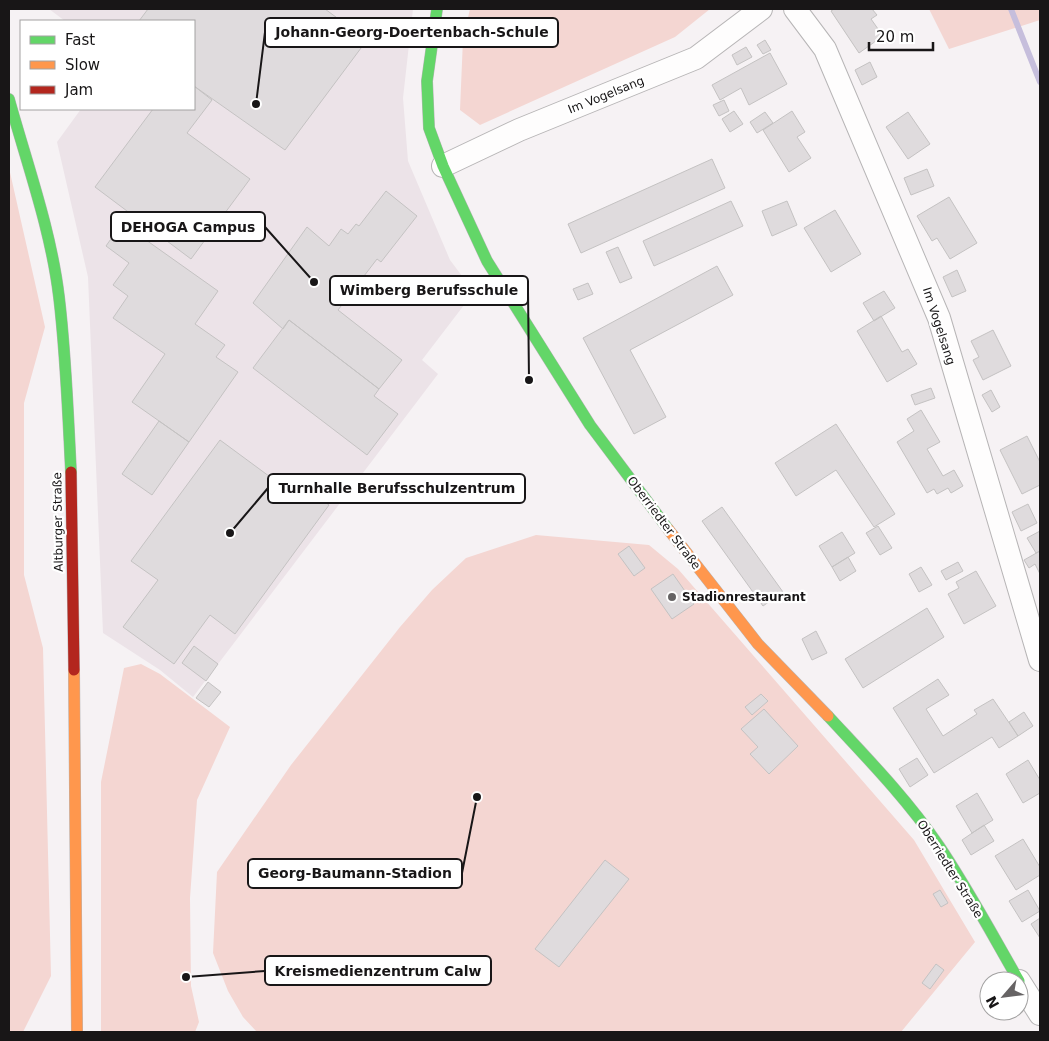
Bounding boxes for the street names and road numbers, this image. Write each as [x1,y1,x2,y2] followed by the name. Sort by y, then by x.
[566,73,646,117] street label: Im Vogelsang
[920,285,958,367] street label: Im Vogelsang
[50,472,66,572] street label: Altburger Straße
[624,474,704,572] street label: Oberriedter Straße
[914,817,986,921] street label: Oberriedter Straße

